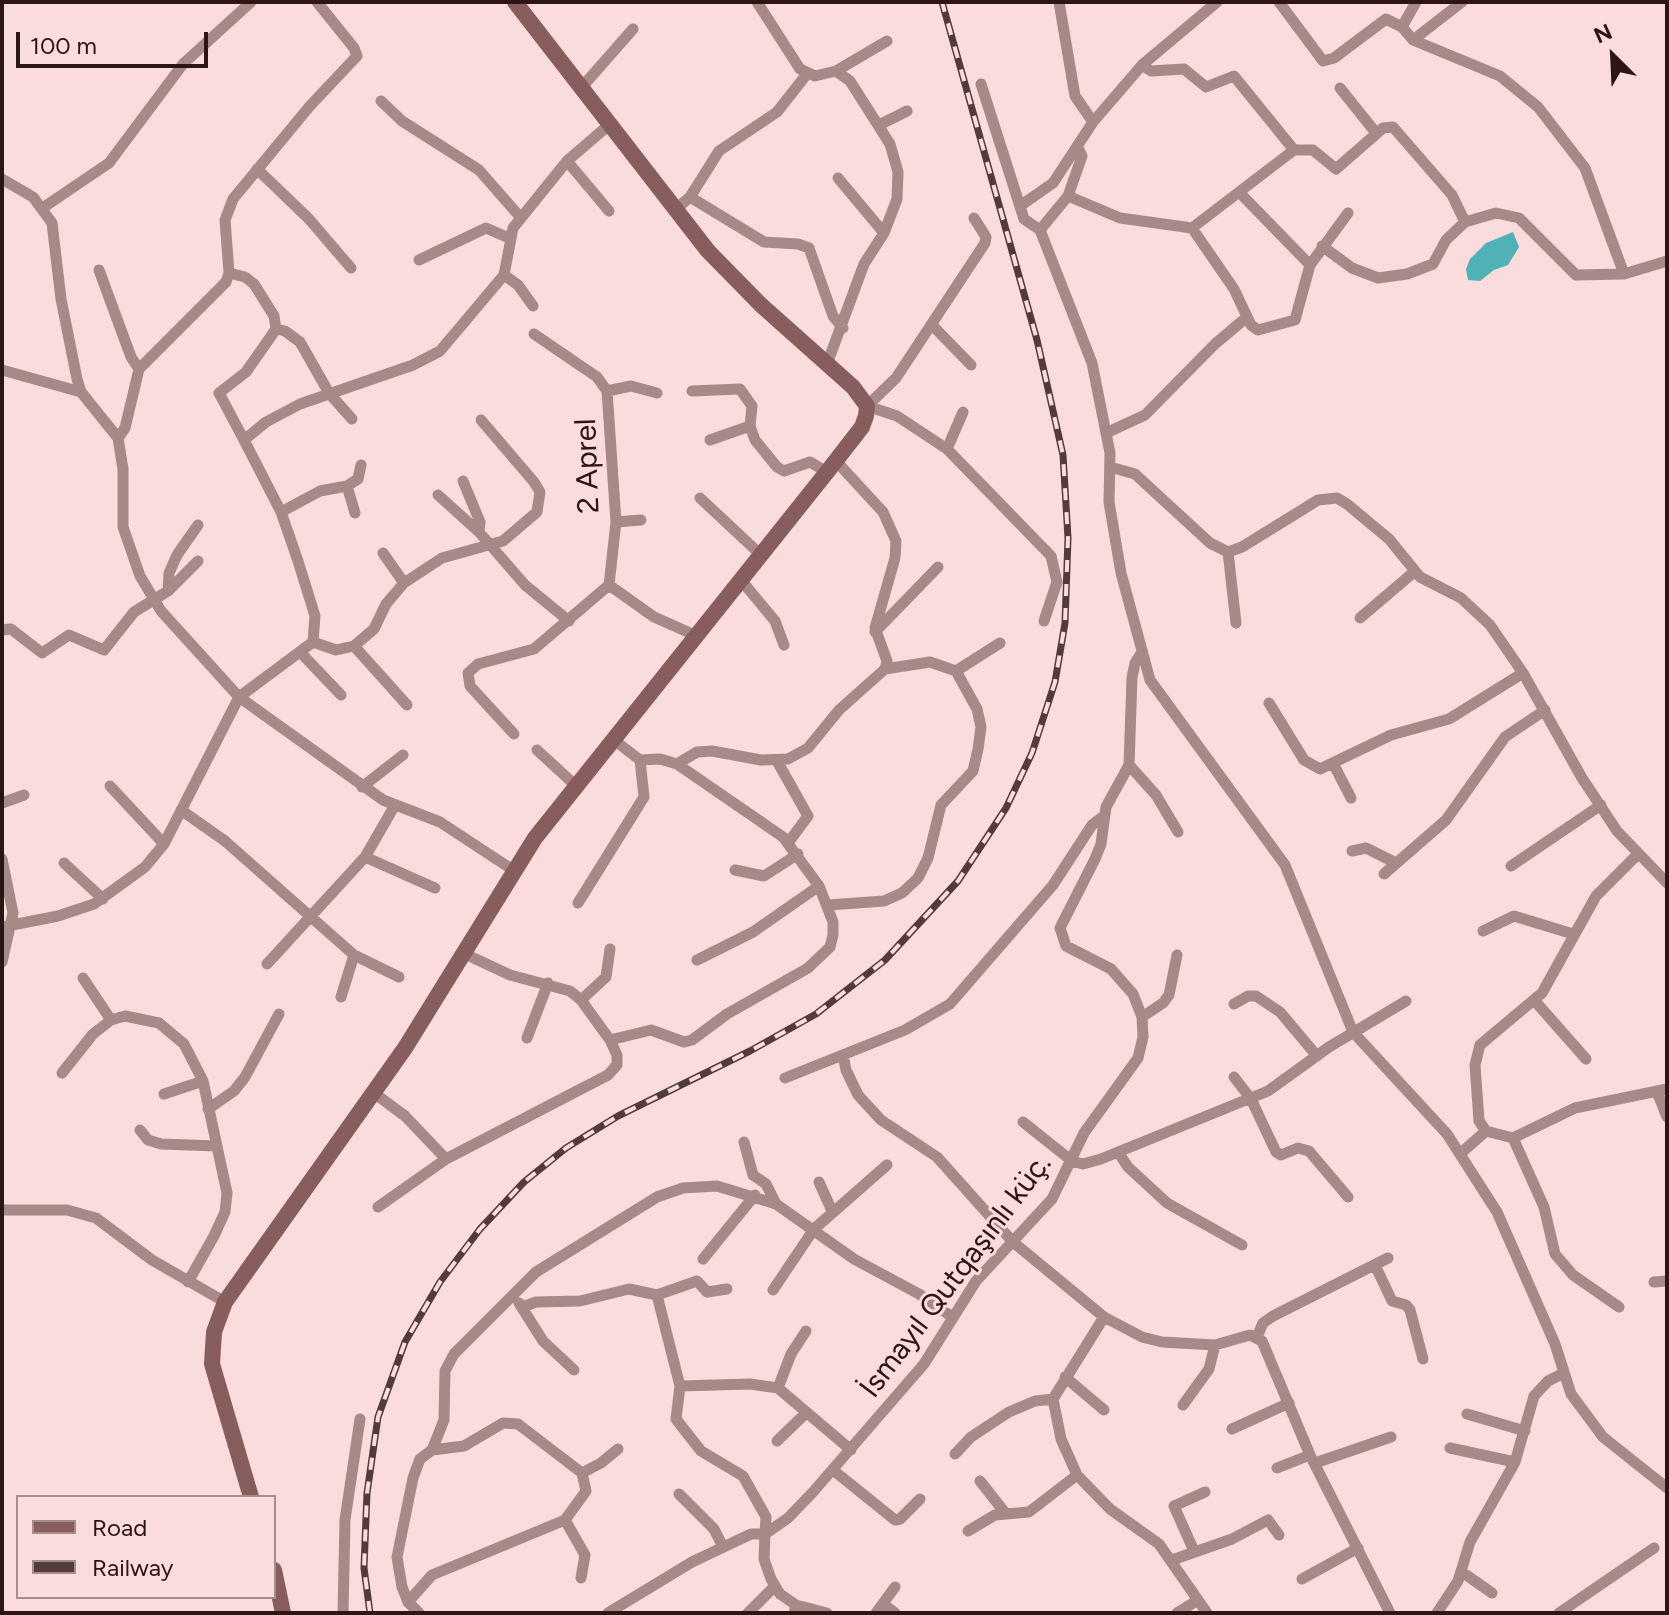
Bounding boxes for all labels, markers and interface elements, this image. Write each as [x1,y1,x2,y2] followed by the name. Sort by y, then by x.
[20,16,212,66] scale bar
[1573,16,1653,96] north arrow
[1590,18,1616,49] text: N
[30,31,97,60] text: 100 m
[568,418,608,514] street label: 2 Aprel
[853,1147,1059,1405] street label: İsmayıl Qutqaşınlı küç.
[16,1495,276,1599] legend
[92,1513,147,1542] text: Road
[92,1553,173,1582] text: Railway

